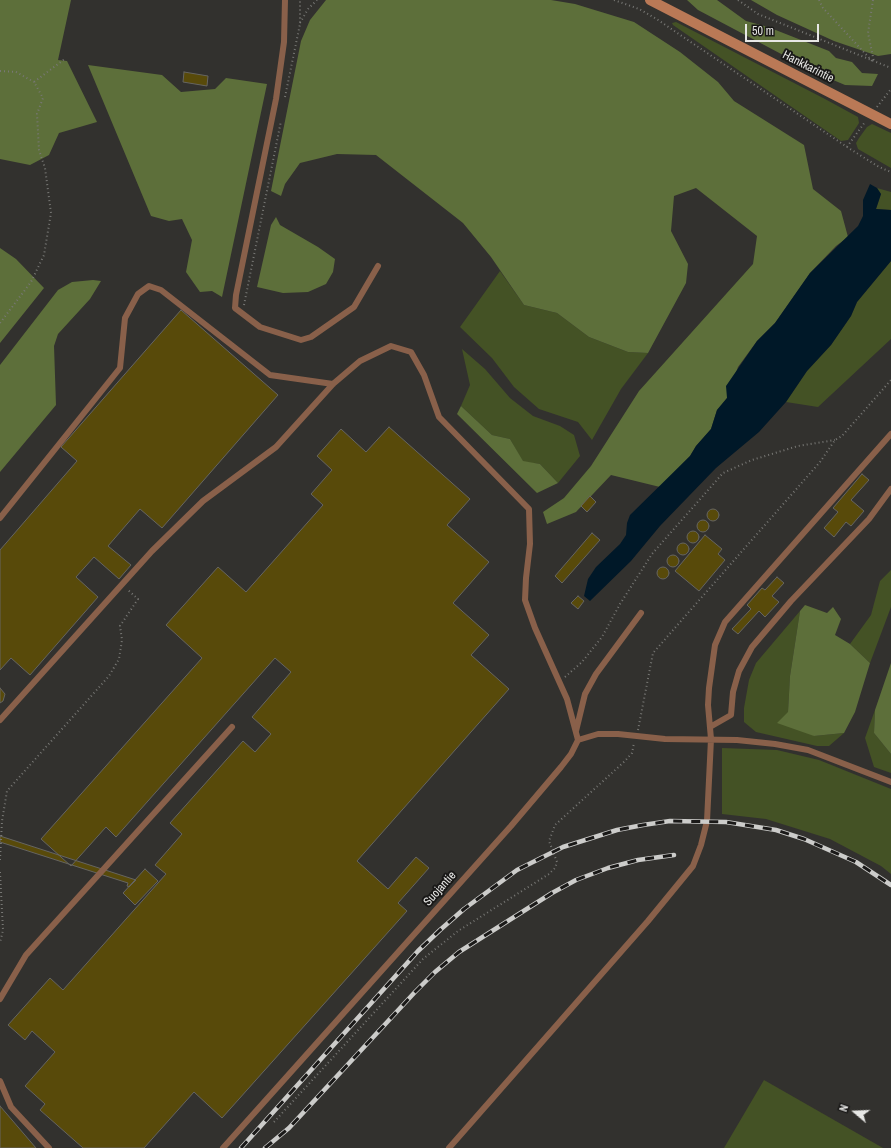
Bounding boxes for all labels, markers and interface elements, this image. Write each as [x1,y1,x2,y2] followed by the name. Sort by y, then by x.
[747,16,821,42] scale bar
[752,23,774,39] text: 50 m
[780,48,836,86] street label: Hankkarintie
[421,869,459,909] street label: Suojantie
[835,1092,875,1132] north arrow
[836,1103,851,1113] text: N

